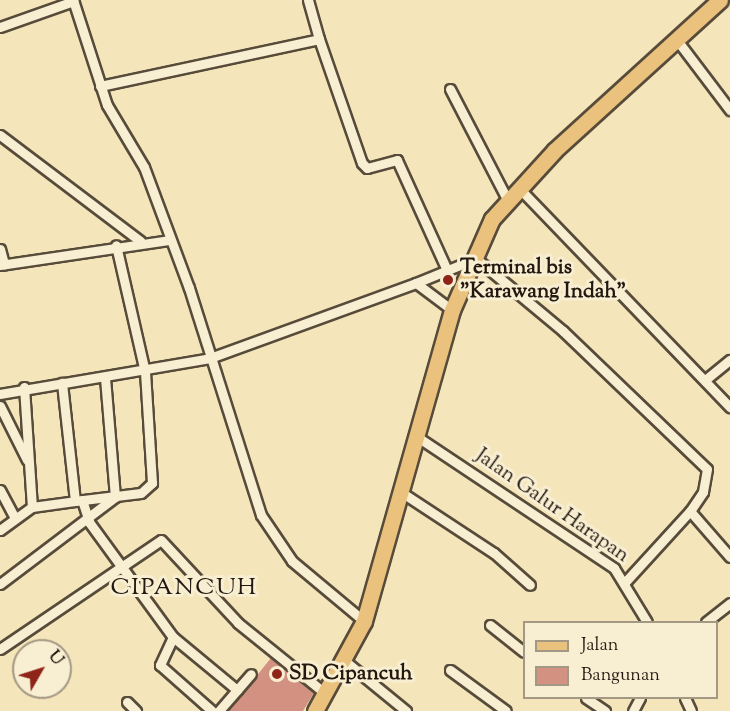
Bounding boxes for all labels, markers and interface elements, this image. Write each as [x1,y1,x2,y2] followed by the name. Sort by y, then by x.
[460,255,626,305] place label: Terminal bis "Karawang Indah"
[441,273,455,287] marker: Terminal bis "Karawang Indah"
[470,443,634,569] street label: Jalan Galur Harapan
[110,575,258,603] district label: CIPANCUH
[523,621,718,699] legend
[581,633,618,659] text: Jalan
[12,639,72,699] north arrow
[42,646,68,671] text: U
[289,661,413,687] place label: SD Cipancuh
[581,663,660,689] text: Bangunan
[270,667,284,681] marker: SD Cipancuh

